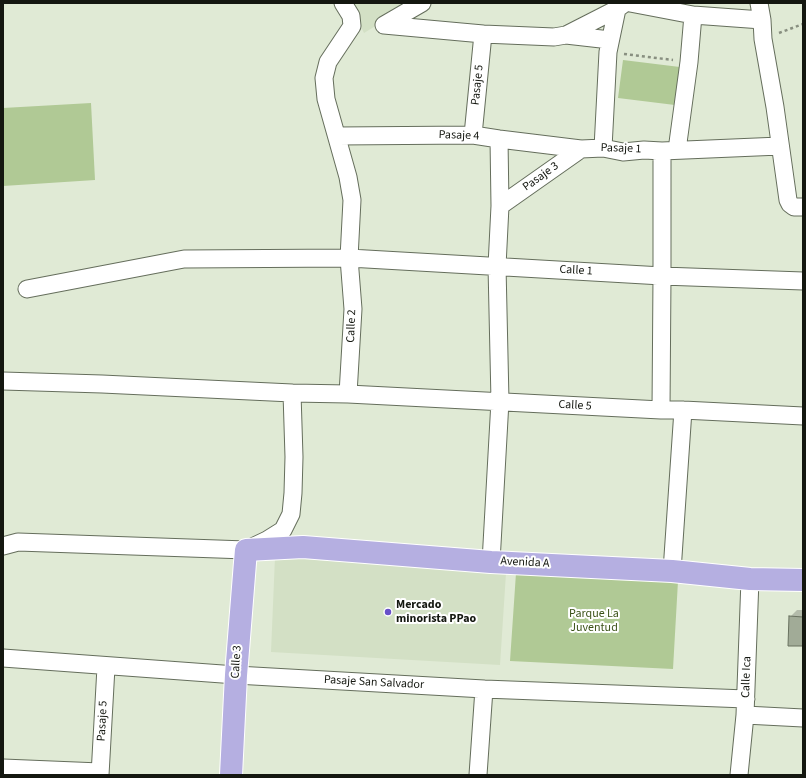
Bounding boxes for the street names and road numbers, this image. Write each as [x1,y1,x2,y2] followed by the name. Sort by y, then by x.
[469,64,487,106] street label: Pasaje 5
[438,128,480,144] street label: Pasaje 4
[600,141,642,157] street label: Pasaje 1
[520,159,562,195] street label: Pasaje 3
[559,263,593,279] street label: Calle 1
[344,309,360,343] street label: Calle 2
[558,398,592,414] street label: Calle 5
[500,555,550,571] street label: Avenida A
[229,645,245,679] street label: Calle 3
[739,656,755,698] street label: Calle Ica
[323,673,425,693] street label: Pasaje San Salvador
[95,700,111,742] street label: Pasaje 5

